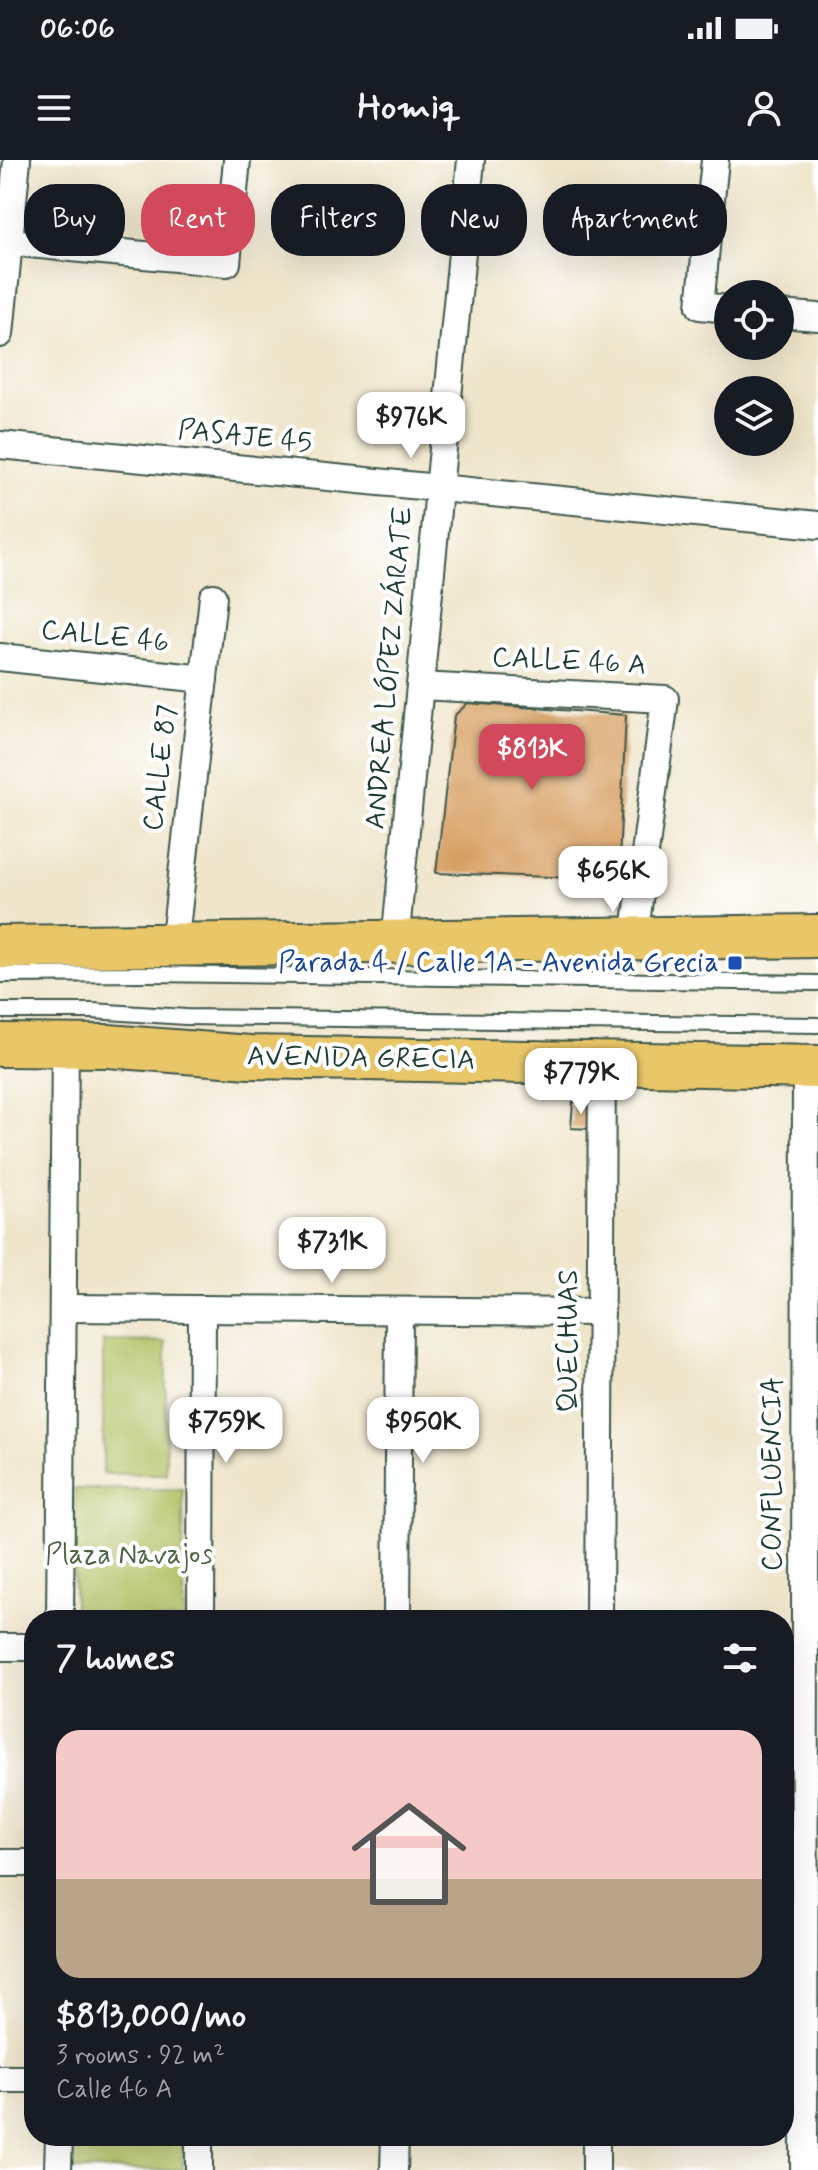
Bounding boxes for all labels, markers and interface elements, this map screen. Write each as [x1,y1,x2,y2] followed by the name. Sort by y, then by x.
[40,9,115,48] text: 06:06
[357,85,461,132] text: Homiq
[32,86,76,130] icon: menu
[742,86,786,130] icon: person
[24,184,125,256] chip: Buy
[141,184,255,256] chip: Rent
[271,184,405,256] chip: Filters
[421,184,527,256] chip: New
[543,184,727,256] chip: Apartment
[714,280,794,456] map controls
[714,280,794,360] button: locate
[714,376,794,456] button: layers
[355,392,467,460] pin: $976K
[375,401,447,435] text: $976K
[176,412,314,462] street label: PASAJE 45
[356,505,423,831] street label: ANDREA LÓPEZ ZÁRATE
[39,612,171,662] street label: CALLE 46
[491,639,647,685] street label: CALLE 46 A
[135,703,187,833] street label: CALLE 87
[476,724,588,792] pin: $813K
[497,733,567,767] text: $813K
[557,846,669,914] pin: $656K
[576,855,650,889] text: $656K
[278,945,719,982] place label: Parada 4 / Calle 1A - Avenida Grecia
[726,954,744,972] marker: Parada 4 / Calle 1A - Avenida Grecia
[247,1039,475,1079] street label: AVENIDA GRECIA
[525,1048,637,1116] pin: $779K
[543,1057,619,1091] text: $779K
[276,1217,388,1285] pin: $731K
[297,1226,367,1260] text: $731K
[551,1270,588,1412] street label: QUECHUAS
[755,1377,792,1571] street label: CONFLUENCIA
[170,1397,282,1465] pin: $759K
[367,1397,479,1465] pin: $950K
[188,1406,264,1440] text: $759K
[385,1406,461,1440] text: $950K
[45,1537,213,1574] park label: Plaza Navajos
[56,1636,175,1681] text: 7 homes
[718,1636,762,1680] icon: filters
[337,1782,481,1926] icon: home
[56,1994,246,2039] text: $813,000/mo
[56,2039,225,2073] text: 3 rooms · 92 m²
[56,2073,172,2107] text: Calle 46 A

